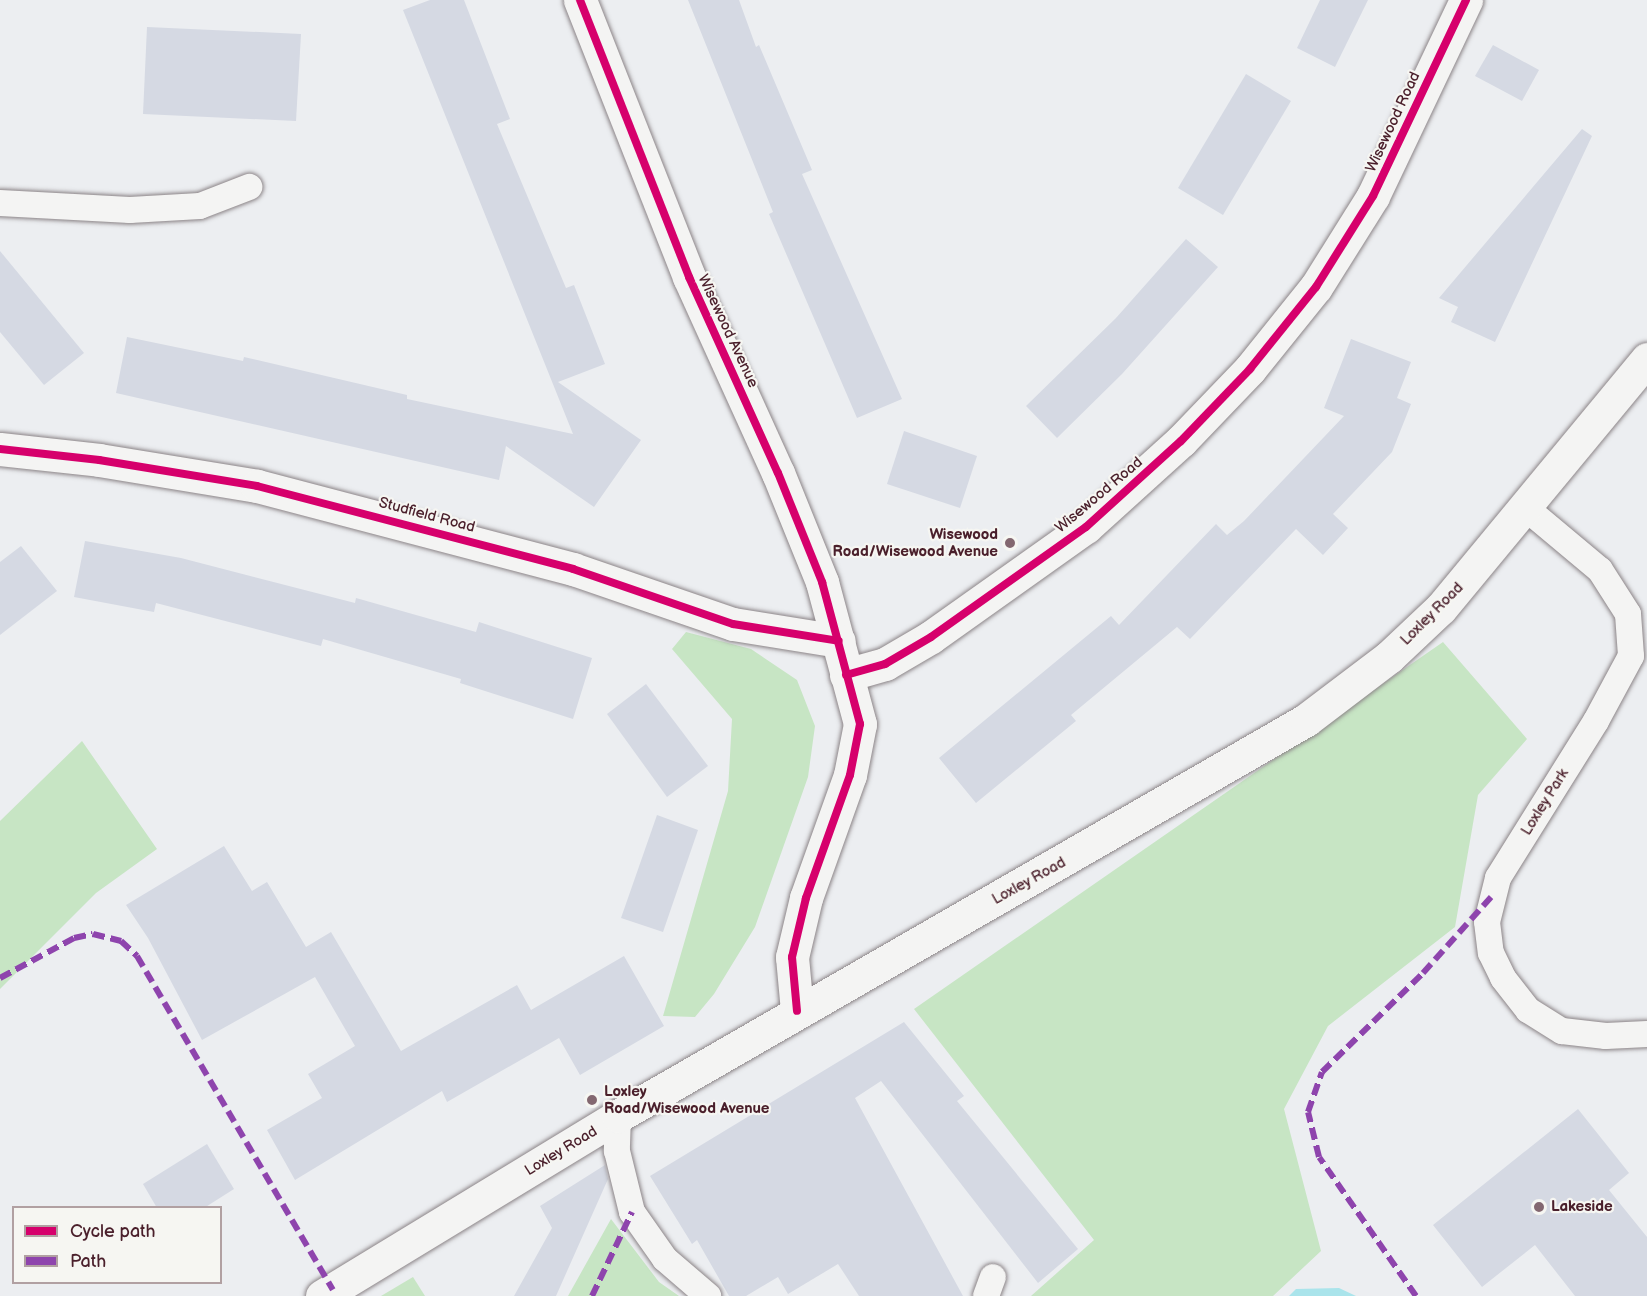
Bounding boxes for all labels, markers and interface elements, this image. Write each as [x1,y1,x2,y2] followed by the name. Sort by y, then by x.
[1362,69,1424,175] street label: Wisewood Road
[694,272,762,390] street label: Wisewood Avenue
[1052,453,1146,537] street label: Wisewood Road
[377,494,477,536] street label: Studfield Road
[833,525,998,560] place label: Wisewood Road/Wisewood Avenue
[1003,536,1017,550] marker: Wisewood Road/Wisewood Avenue
[1397,579,1467,649] street label: Loxley Road
[1517,765,1573,839] street label: Loxley Park
[989,853,1069,909] street label: Loxley Road
[604,1082,769,1117] place label: Loxley Road/Wisewood Avenue
[585,1093,599,1107] marker: Loxley Road/Wisewood Avenue
[521,1122,601,1180] street label: Loxley Road
[1551,1198,1613,1216] place label: Lakeside
[1532,1200,1546,1214] marker: Lakeside
[12,1206,222,1284] legend
[70,1221,156,1242] text: Cycle path
[70,1251,106,1272] text: Path

